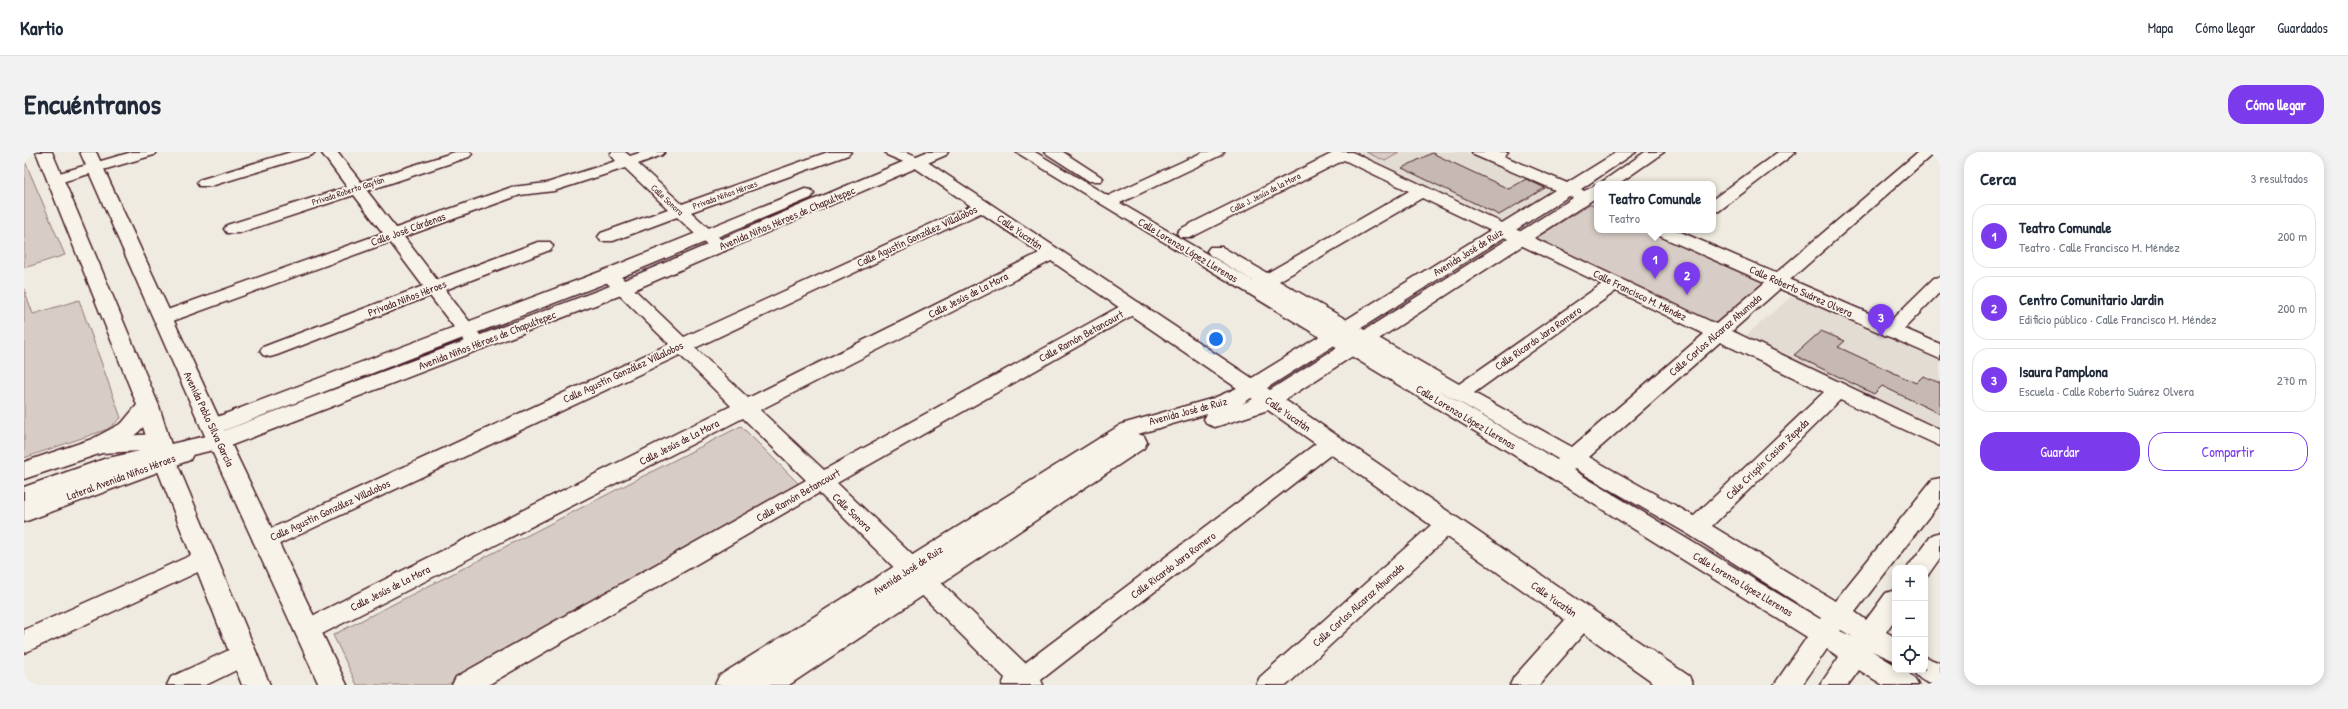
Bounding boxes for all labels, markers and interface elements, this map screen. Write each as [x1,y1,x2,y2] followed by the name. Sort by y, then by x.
[20,15,63,41] text: Kartio
[2148,18,2173,37] text: Mapa
[2195,18,2255,37] text: Cómo llegar
[2277,18,2328,37] text: Guardados
[24,85,161,123] text: Encuéntranos
[2228,85,2324,124] button: Cómo llegar
[1980,167,2016,190] text: Cerca
[2250,169,2308,187] text: 3 resultados
[1228,170,1303,216] street label: Calle J. Jesús de la Mora
[310,174,386,208] street label: Privada Roberto Gaytán
[691,178,760,212] street label: Privada Niños Héroes
[1594,181,1716,233] popup
[648,182,686,218] street label: Calle Sonora
[717,183,858,253] street label: Avenida Niños Héroes de Chapultepec
[1609,188,1701,209] text: Teatro Comunale
[855,202,979,270] street label: Calle Agustín González Villalobos
[369,209,447,249] street label: Calle José Cárdenas
[1609,209,1640,227] text: Teatro
[994,211,1046,253] street label: Calle Yucatán
[1135,215,1241,285] street label: Calle Lorenzo López Llerenas
[2019,217,2111,238] text: Teatro Comunale
[1430,225,1506,279] street label: Avenida José de Ruiz
[1992,227,1996,245] text: 1
[2277,227,2307,245] text: 200 m
[2019,238,2180,256] text: Teatro · Calle Francisco M. Méndez
[1642,246,1668,279] pin: 1
[1674,262,1700,295] pin: 2
[1747,262,1855,320] street label: Calle Roberto Suárez Olvera
[1591,266,1689,324] street label: Calle Francisco M. Méndez
[926,269,1011,321] street label: Calle Jesús de La Mora
[366,277,448,319] street label: Privada Niños Héroes
[2019,289,2164,310] text: Centro Comunitario Jardin
[1666,291,1765,379] street label: Calle Carlos Alcaraz Ahumada
[1991,299,1997,317] text: 2
[2277,299,2307,317] text: 200 m
[1492,302,1585,373] street label: Calle Ricardo Jara Romero
[1868,304,1894,337] pin: 3
[416,307,558,373] street label: Avenida Niños Héroes de Chapultepec
[1036,307,1126,365] street label: Calle Ramón Betancourt
[2019,310,2217,328] text: Edificio público · Calle Francisco M. Méndez
[1206,329,1226,349] your location
[561,338,685,406] street label: Calle Agustín González Villalobos
[2019,361,2108,382] text: Isaura Pamplona
[181,369,237,469] street label: Avenida Pablo Silva García
[1991,371,1997,389] text: 3
[2277,371,2307,389] text: 270 m
[1413,382,1519,452] street label: Calle Lorenzo López Llerenas
[2019,382,2194,400] text: Escuela · Calle Roberto Suárez Olvera
[1262,393,1314,435] street label: Calle Yucatán
[1147,394,1229,428] street label: Avenida José de Ruiz
[1723,415,1812,502] street label: Calle Crispín Casian Zepeda
[637,416,722,468] street label: Calle Jesús de La Mora
[1980,432,2140,471] button: Guardar
[2148,432,2308,471] button: Compartir
[65,451,177,503] street label: Lateral Avenida Niños Héroes
[753,465,843,525] street label: Calle Ramón Betancourt
[268,476,392,544] street label: Calle Agustín González Villalobos
[829,490,875,535] street label: Calle Sonora
[1128,528,1219,602] street label: Calle Ricardo Jara Romero
[871,542,946,598] street label: Avenida José de Ruiz
[1690,549,1796,619] street label: Calle Lorenzo López Llerenas
[1309,560,1407,650] street label: Calle Carlos Alcaraz Ahumada
[348,562,433,614] street label: Calle Jesús de La Mora
[1892,565,1928,673] map controls
[1892,565,1928,601] button: +
[1528,578,1580,620] street label: Calle Yucatán
[1892,601,1928,637] button: −
[1892,637,1928,673] button: locate

